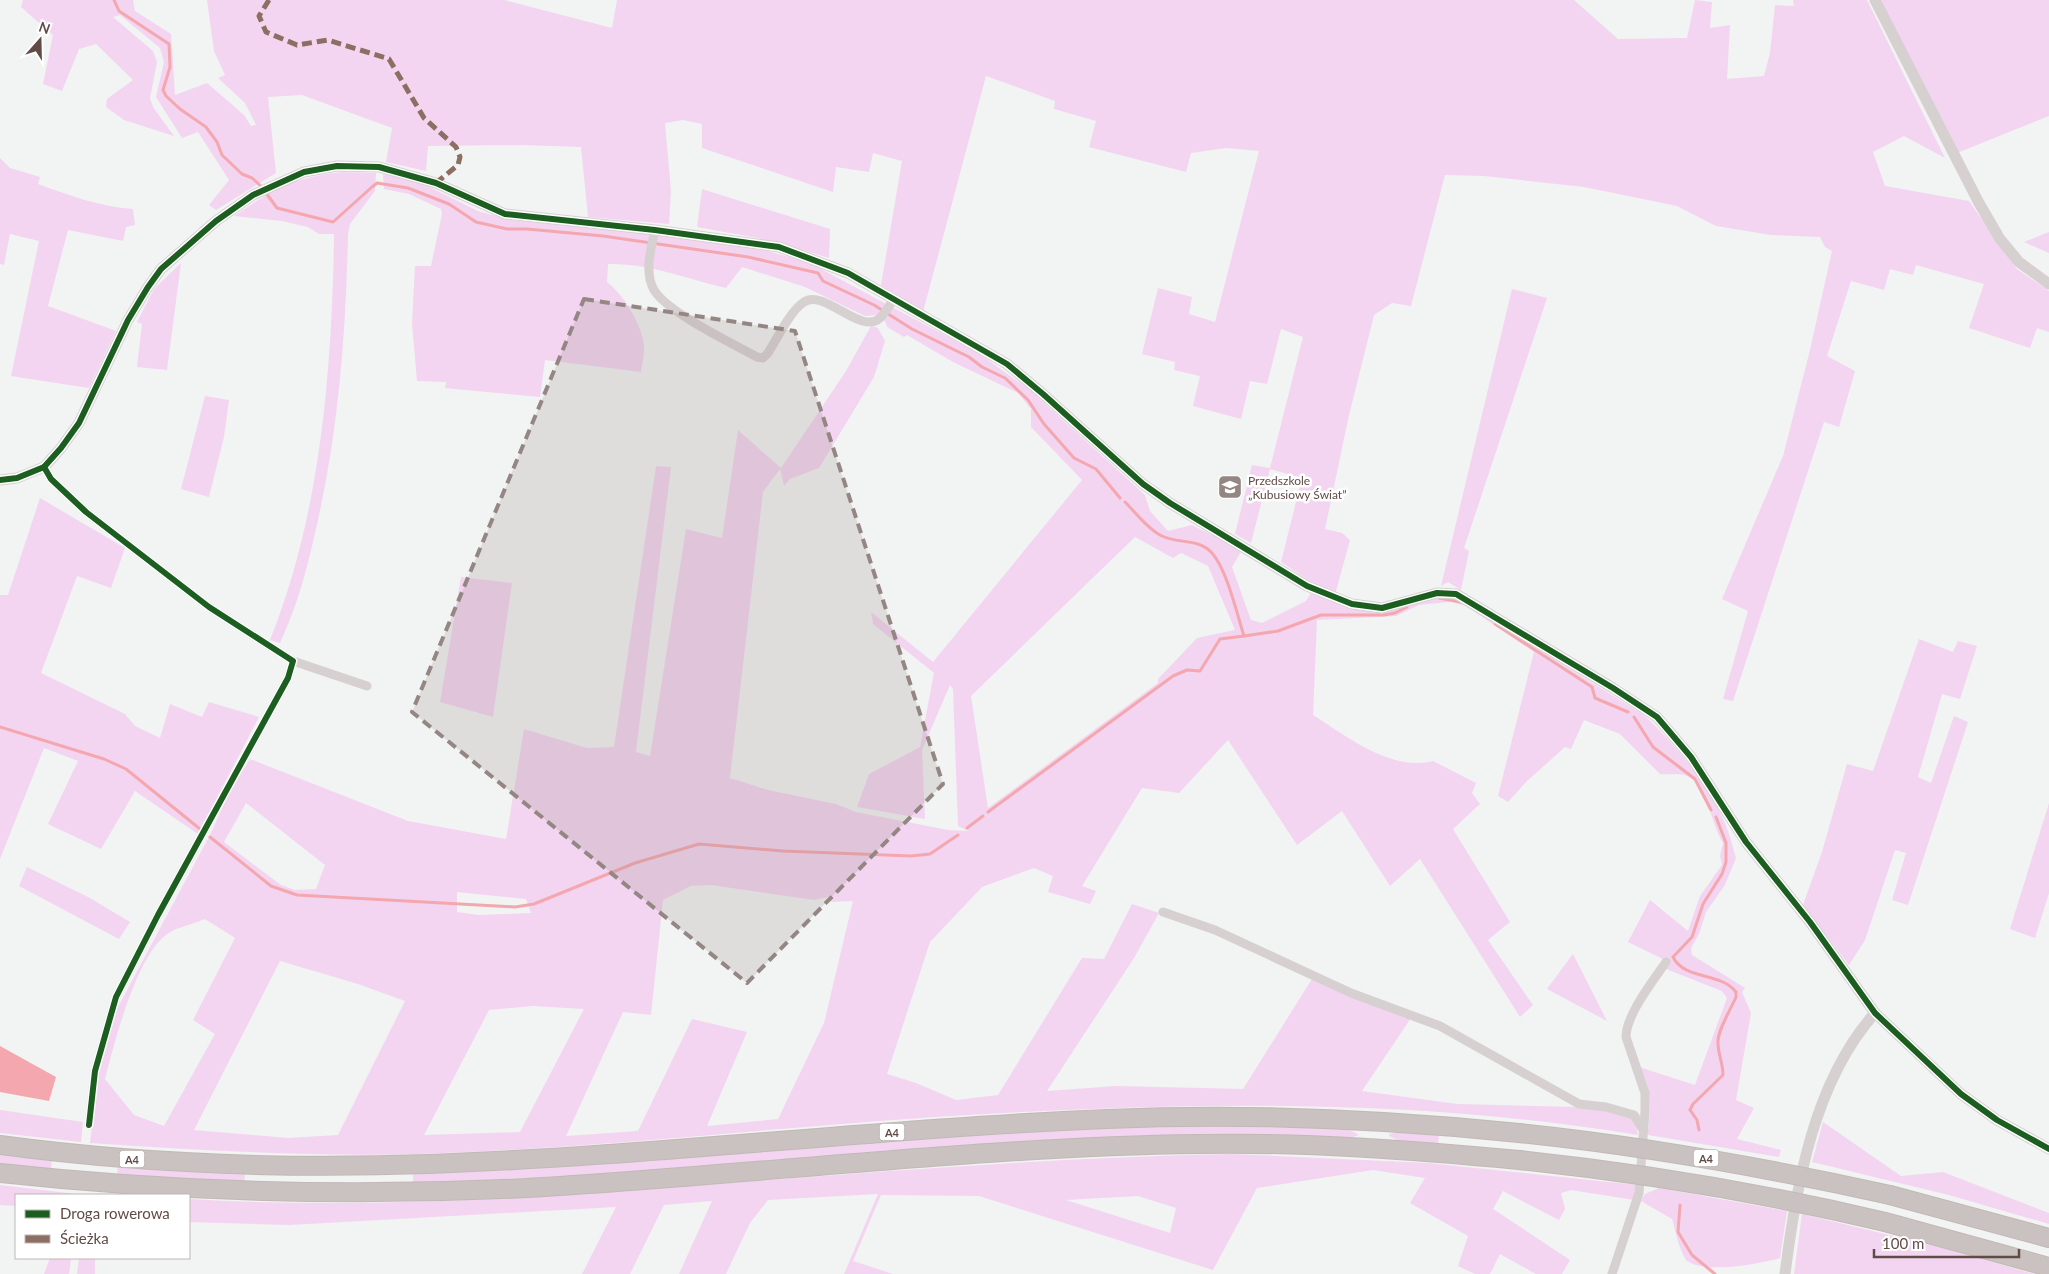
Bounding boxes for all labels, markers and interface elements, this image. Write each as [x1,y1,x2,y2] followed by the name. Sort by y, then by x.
[15,15,65,65] north arrow
[37,17,53,37] text: N
[1248,473,1347,502] place label: Przedszkole „Kubusiowy Świat”
[1217,474,1243,500] school or university icon: Przedszkole „Kubusiowy Świat”
[880,1124,904,1140] road number: A4
[120,1150,144,1168] road number: A4
[1694,1150,1718,1166] road number: A4
[15,1194,190,1259] legend
[60,1204,170,1222] text: Droga rowerowa
[1874,1226,2019,1258] scale bar
[60,1229,109,1247] text: Ścieżka
[1882,1234,1924,1252] text: 100 m

